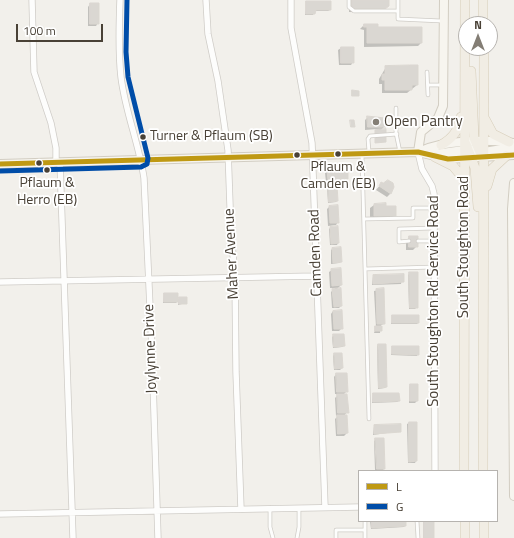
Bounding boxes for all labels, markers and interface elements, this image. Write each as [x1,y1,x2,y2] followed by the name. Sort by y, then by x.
[18,16,105,42] scale bar
[458,16,498,56] north arrow
[474,17,482,33] text: N
[23,21,56,40] text: 100 m
[384,113,463,131] place label: Open Pantry
[371,117,381,127] marker: Open Pantry
[150,129,273,145] place label: Turner & Pflaum (SB)
[138,132,148,142] marker: Turner & Pflaum (SB)
[333,149,343,159] marker: Pflaum & Camden (EB)
[292,150,302,160] unlabelled marker
[34,158,44,168] unlabelled marker
[300,160,376,192] place label: Pflaum & Camden (EB)
[42,165,52,175] marker: Pflaum & Herro (EB)
[17,176,77,208] place label: Pflaum & Herro (EB)
[455,176,473,318] street label: South Stoughton Road
[425,195,443,407] street label: South Stoughton Rd Service Road
[221,208,243,300] street label: Maher Avenue
[305,209,327,297] street label: Camden Road
[140,304,162,394] street label: Joylynne Drive
[358,470,498,522] legend
[396,477,402,496] text: L
[396,497,403,516] text: G

